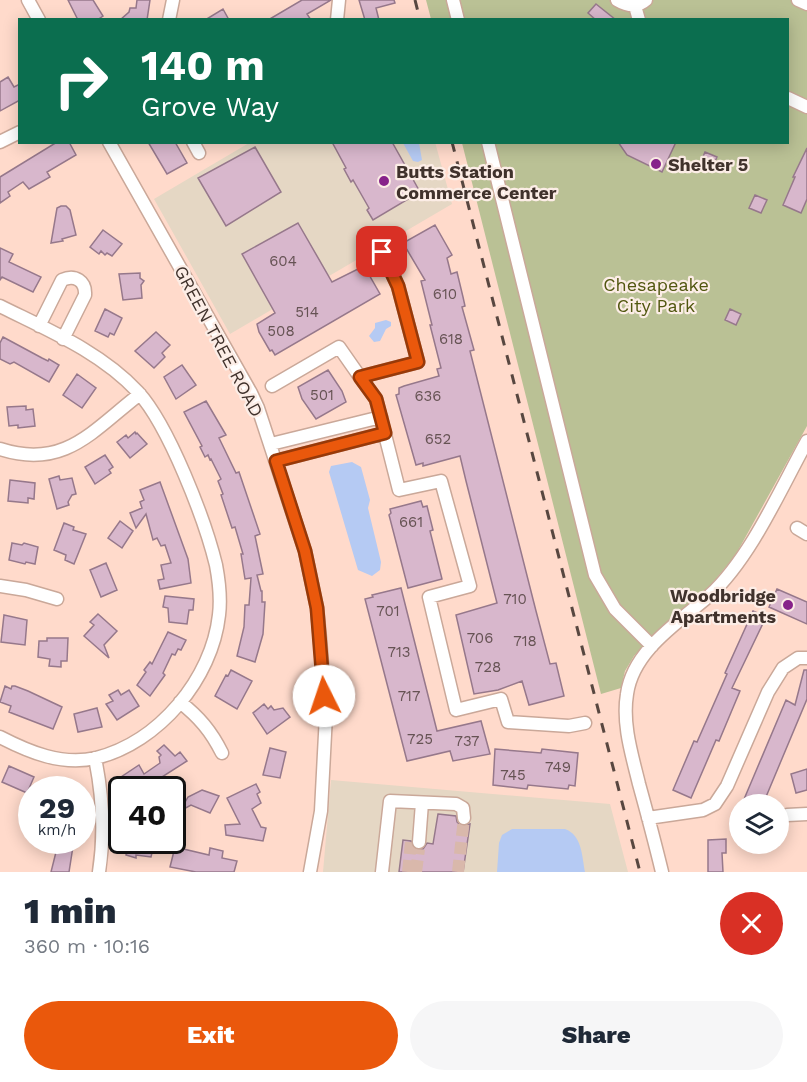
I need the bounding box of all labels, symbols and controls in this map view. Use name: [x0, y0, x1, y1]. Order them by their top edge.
text: 140 m: [141, 41, 265, 90]
icon: right: [42, 42, 120, 120]
text: Grove Way: [141, 91, 279, 123]
place label: Shelter 5: [668, 154, 748, 175]
marker: Shelter 5: [649, 157, 663, 171]
place label: Butts Station Commerce Center: [396, 161, 557, 203]
marker: Butts Station Commerce Center: [377, 174, 391, 188]
pin: [356, 226, 407, 277]
icon: arrive: [365, 235, 398, 268]
house number: 604: [269, 252, 297, 270]
street label: GREEN TREE ROAD: [170, 262, 268, 420]
park label: Chesapeake City Park: [603, 274, 709, 316]
house number: 610: [433, 285, 457, 303]
house number: 514: [295, 303, 319, 321]
house number: 508: [267, 322, 295, 340]
house number: 618: [439, 330, 463, 348]
house number: 501: [310, 386, 334, 404]
house number: 636: [415, 387, 442, 405]
house number: 652: [425, 430, 451, 448]
house number: 661: [399, 513, 423, 531]
place label: Woodbridge Apartments: [670, 585, 776, 627]
house number: 710: [503, 590, 527, 608]
marker: Woodbridge Apartments: [781, 598, 795, 612]
house number: 701: [376, 602, 400, 620]
house number: 706: [467, 629, 493, 647]
house number: 718: [513, 632, 537, 650]
house number: 713: [387, 643, 411, 661]
house number: 728: [475, 658, 501, 676]
position arrow: [292, 664, 356, 728]
house number: 717: [398, 687, 420, 705]
house number: 725: [407, 730, 433, 748]
house number: 737: [455, 732, 479, 750]
house number: 749: [545, 758, 571, 776]
house number: 745: [500, 766, 526, 784]
speed limit sign: 40: [108, 776, 186, 854]
text: 29: [39, 790, 75, 825]
map controls: [729, 794, 789, 854]
button: layers: [729, 794, 789, 854]
text: km/h: [38, 821, 76, 839]
text: 1 min: [24, 890, 117, 932]
button: close: [720, 892, 783, 955]
text: 360 m · 10:16: [24, 934, 150, 958]
button: Exit: [24, 1001, 398, 1070]
button: Share: [410, 1001, 783, 1070]

